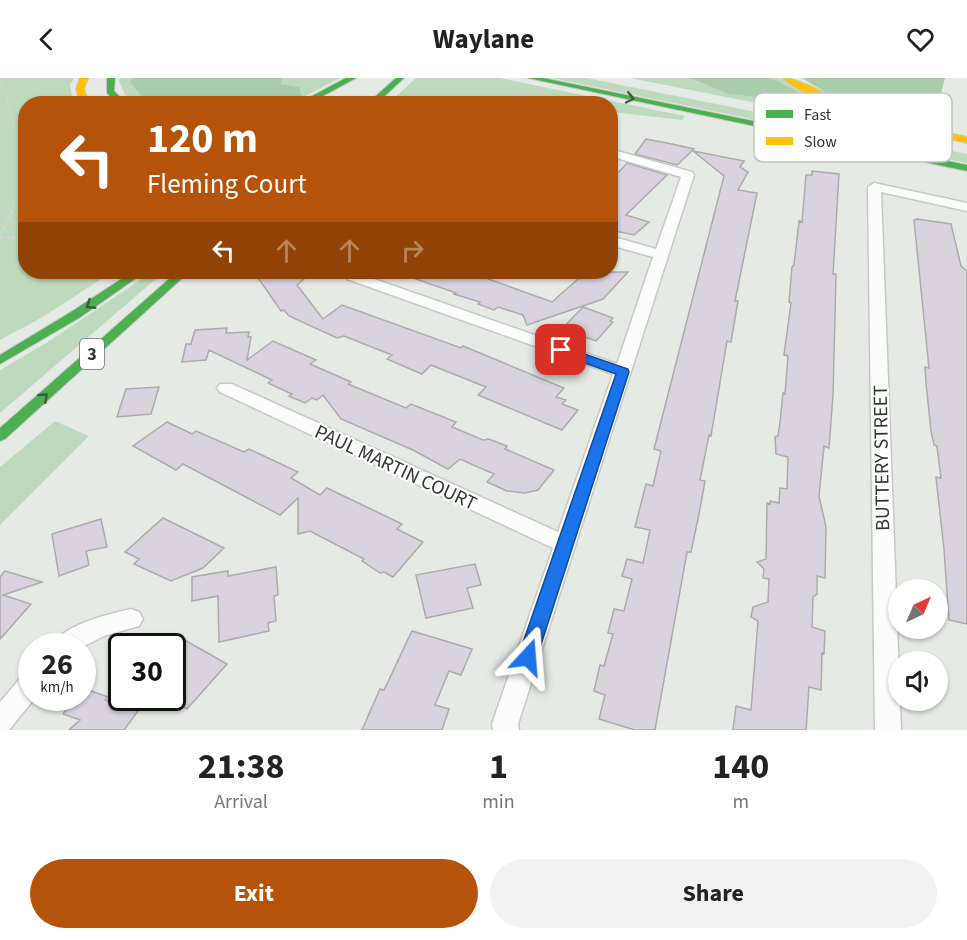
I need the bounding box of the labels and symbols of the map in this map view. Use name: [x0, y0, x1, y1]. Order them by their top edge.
one-way arrow: [625, 91, 635, 104]
legend: [754, 93, 952, 162]
text: Fast: [804, 104, 832, 126]
text: Slow: [804, 131, 837, 153]
one-way arrow: [86, 297, 97, 308]
pin: [535, 324, 586, 375]
road number: 3: [80, 339, 104, 369]
street label: BUTTERY STREET: [867, 385, 897, 531]
one-way arrow: [37, 393, 47, 404]
street label: PAUL MARTIN COURT: [310, 418, 481, 518]
north arrow: [888, 579, 948, 639]
position arrow: [496, 625, 560, 689]
speed limit sign: 30: [108, 633, 186, 711]

